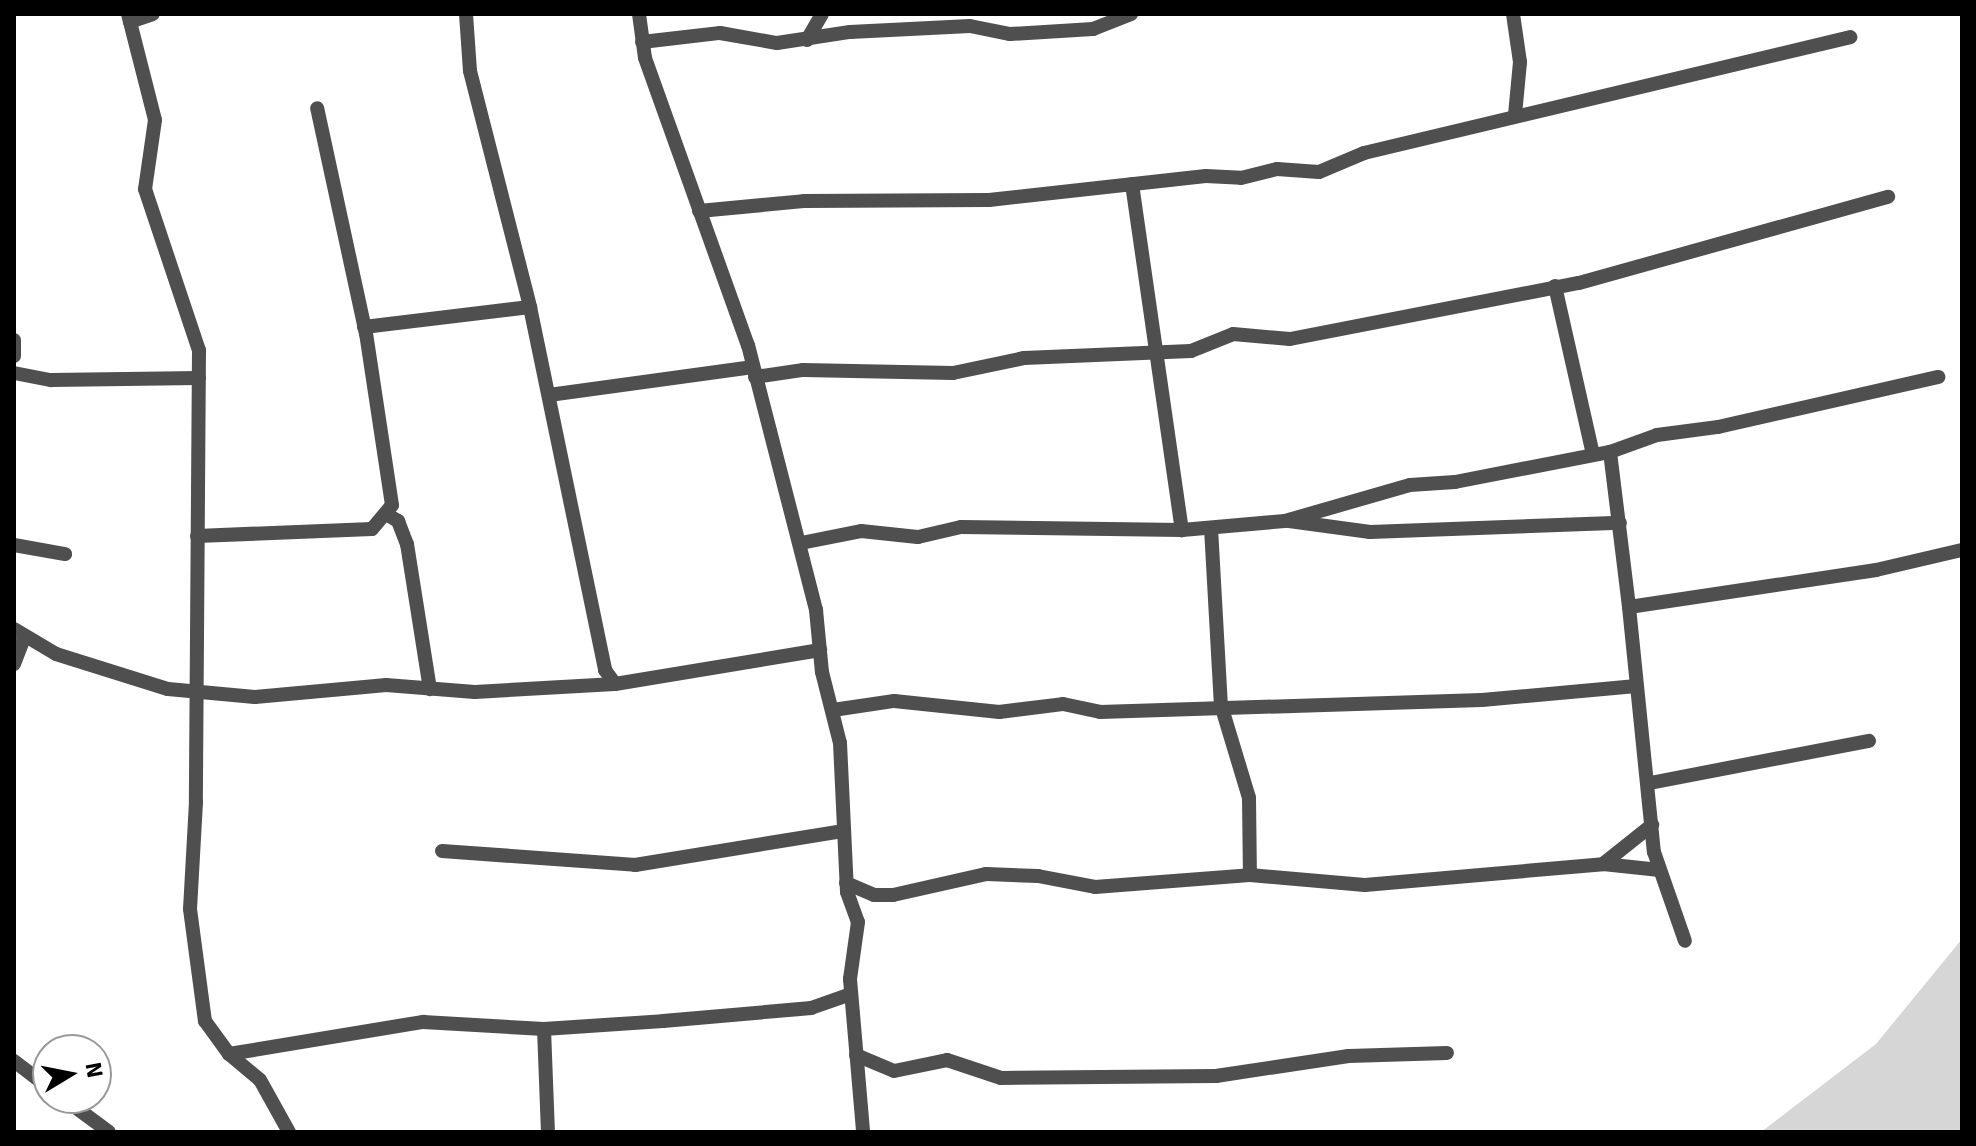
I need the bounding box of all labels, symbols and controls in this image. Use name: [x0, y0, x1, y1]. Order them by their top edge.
north arrow: [32, 1034, 112, 1114]
text: N: [80, 1060, 109, 1080]

